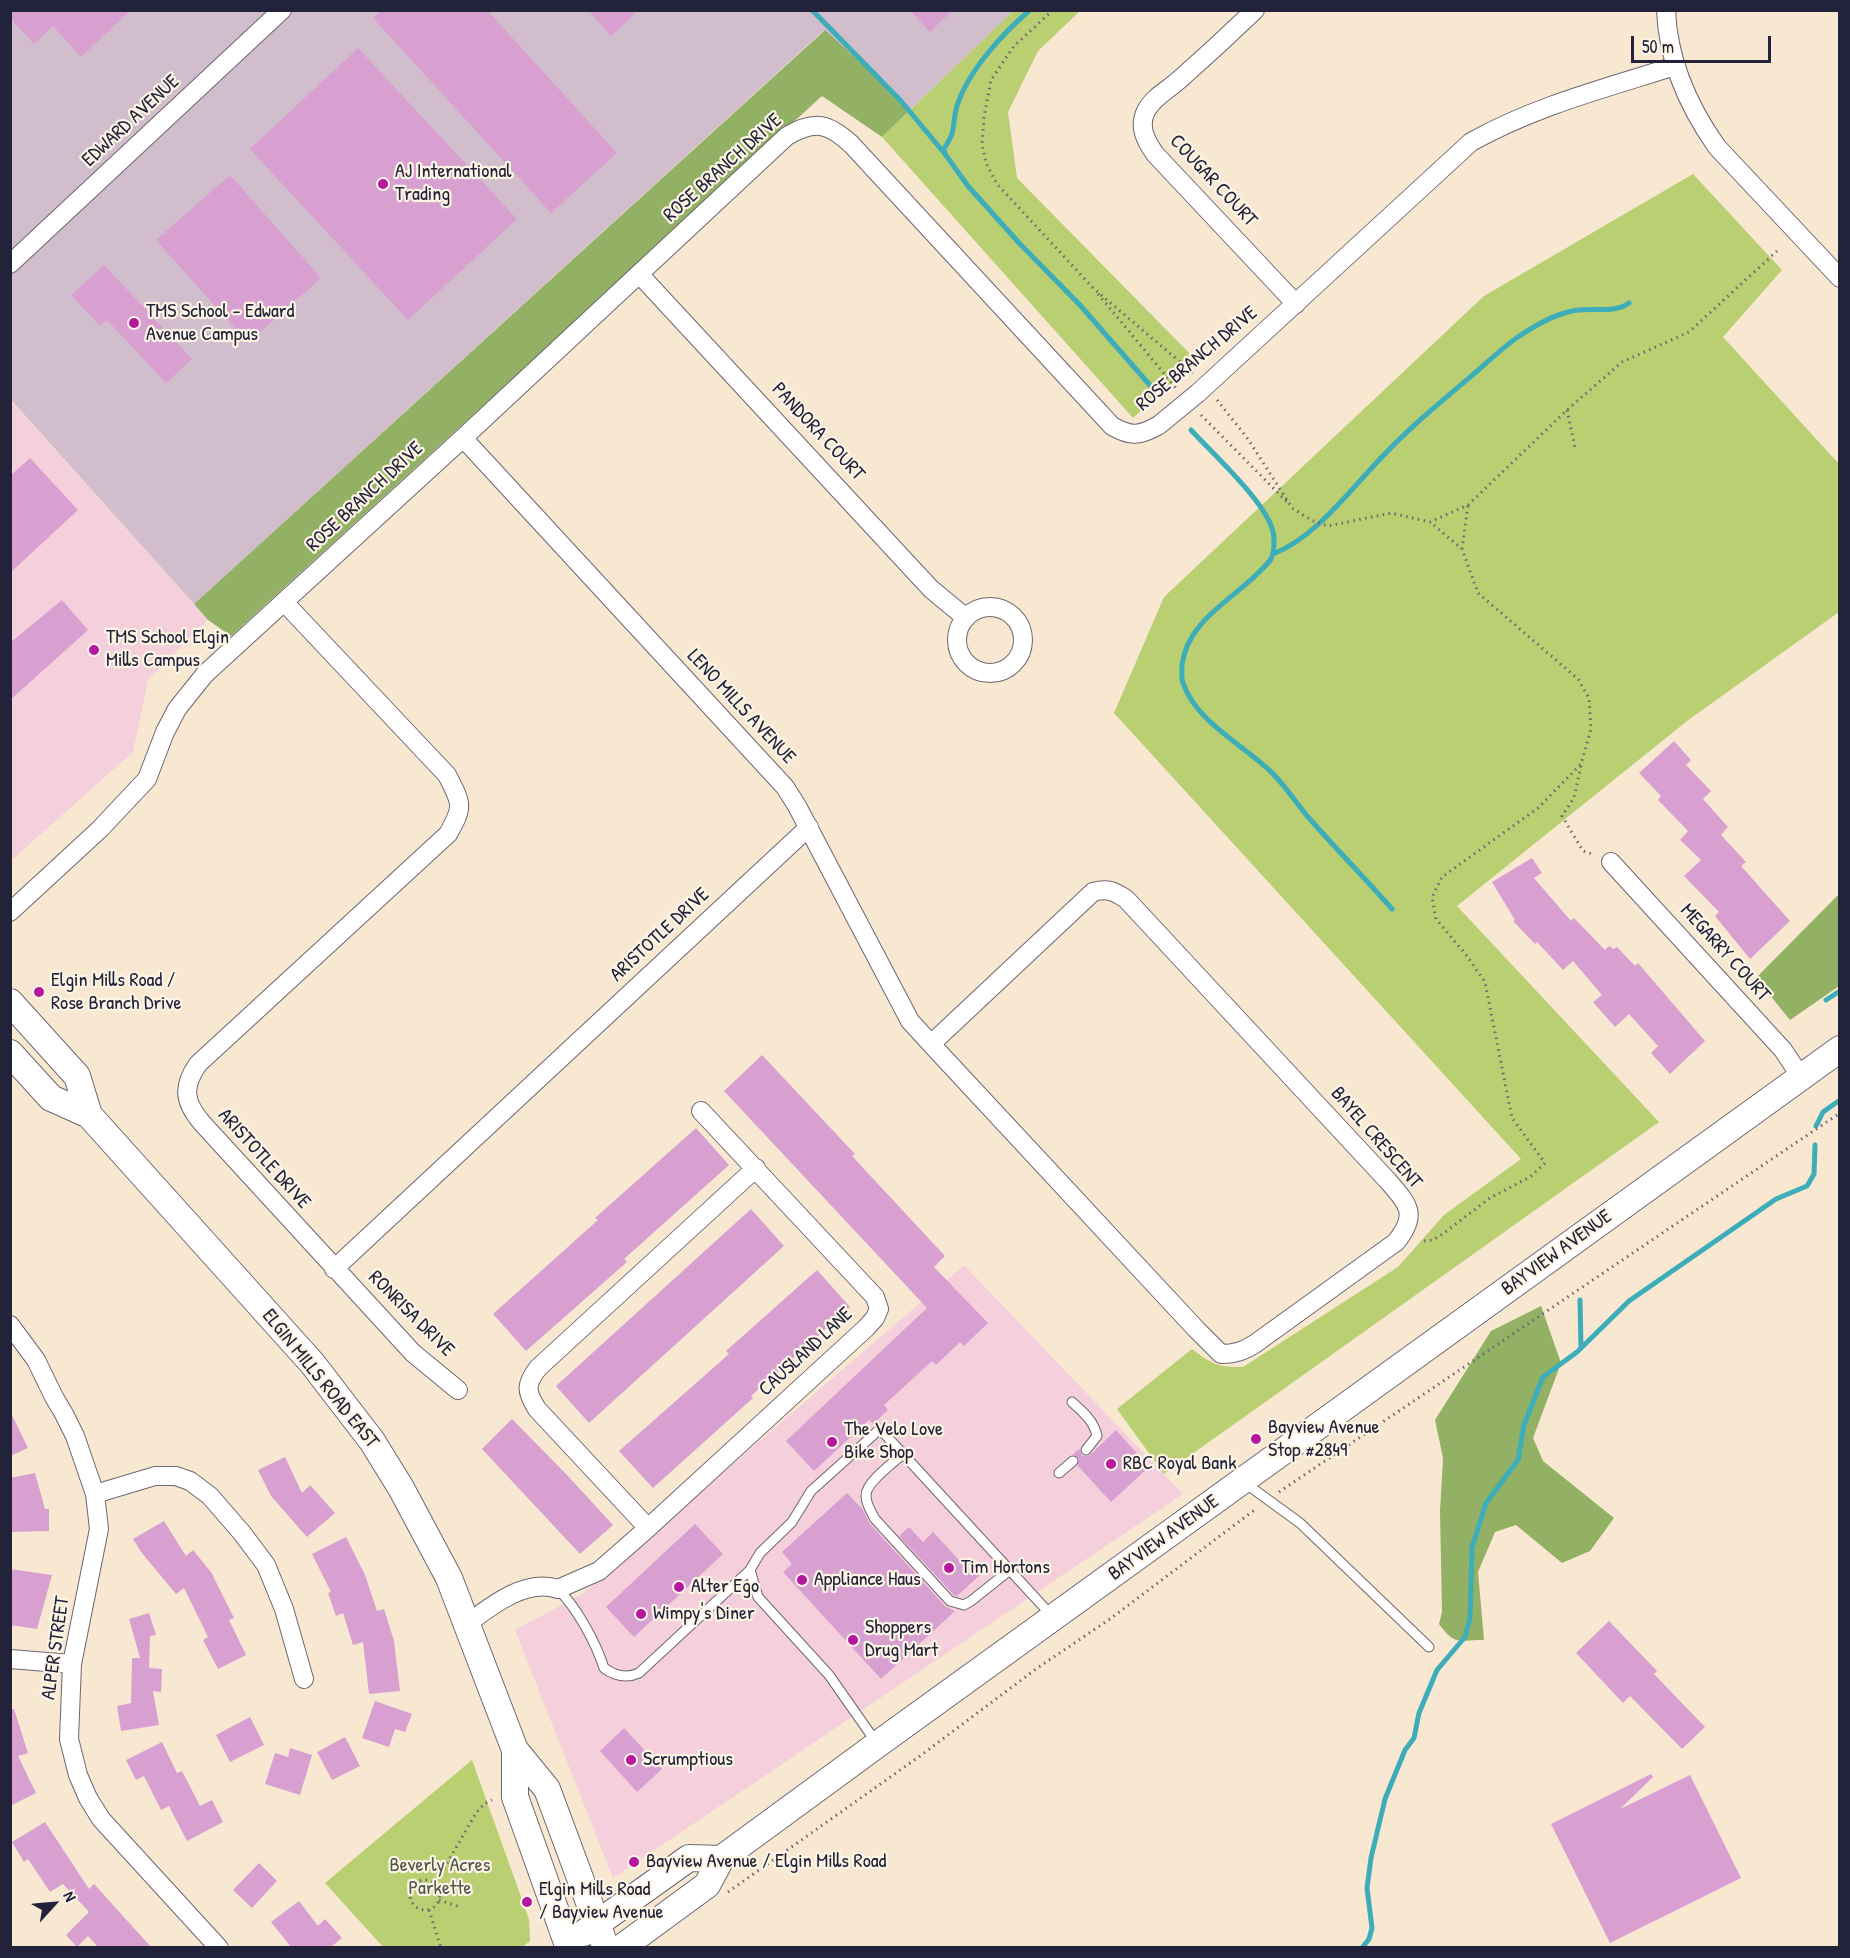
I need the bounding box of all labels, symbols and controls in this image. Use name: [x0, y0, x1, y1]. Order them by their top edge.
scale bar: [1634, 24, 1774, 62]
text: 50 m: [1642, 34, 1674, 59]
street label: EDWARD AVENUE: [78, 70, 184, 172]
street label: ROSE BRANCH DRIVE: [659, 109, 787, 227]
street label: COUGAR COURT: [1164, 130, 1262, 232]
place label: AJ International Trading: [395, 160, 512, 207]
marker: AJ International Trading: [376, 177, 390, 191]
place label: TMS School - Edward Avenue Campus: [146, 300, 294, 347]
street label: ROSE BRANCH DRIVE: [1132, 301, 1262, 417]
marker: TMS School - Edward Avenue Campus: [127, 316, 141, 330]
street label: PANDORA COURT: [766, 378, 870, 486]
street label: ROSE BRANCH DRIVE: [302, 437, 428, 557]
place label: TMS School Elgin Mills Campus: [106, 626, 229, 673]
marker: TMS School Elgin Mills Campus: [87, 643, 101, 657]
street label: LENO MILLS AVENUE: [682, 645, 800, 769]
street label: ARISTOTLE DRIVE: [605, 883, 715, 987]
street label: MEGARRY COURT: [1675, 899, 1775, 1007]
place label: Elgin Mills Road / Rose Branch Drive: [51, 969, 182, 1016]
marker: Elgin Mills Road / Rose Branch Drive: [32, 985, 46, 999]
street label: BAYEL CRESCENT: [1325, 1082, 1427, 1194]
street label: ARISTOTLE DRIVE: [213, 1104, 315, 1214]
street label: BAYVIEW AVENUE: [1497, 1205, 1617, 1301]
street label: RONRISA DRIVE: [363, 1266, 459, 1362]
street label: CAUSLAND LANE: [754, 1302, 858, 1402]
street label: ELGIN MILLS ROAD EAST: [256, 1305, 384, 1453]
place label: Bayview Avenue Stop #2849: [1268, 1416, 1379, 1463]
place label: The Velo Love Bike Shop: [844, 1418, 943, 1465]
marker: Bayview Avenue Stop #2849: [1249, 1432, 1263, 1446]
marker: The Velo Love Bike Shop: [825, 1435, 839, 1449]
place label: RBC Royal Bank: [1123, 1452, 1236, 1476]
marker: RBC Royal Bank: [1104, 1457, 1118, 1471]
street label: BAYVIEW AVENUE: [1104, 1490, 1224, 1586]
place label: Tim Hortons: [961, 1556, 1050, 1580]
marker: Tim Hortons: [942, 1561, 956, 1575]
place label: Appliance Haus: [814, 1568, 921, 1592]
marker: Appliance Haus: [795, 1573, 809, 1587]
place label: Alter Ego: [691, 1575, 759, 1599]
marker: Alter Ego: [672, 1580, 686, 1594]
street label: ALPER STREET: [37, 1595, 75, 1701]
place label: Wimpy's Diner: [653, 1602, 755, 1626]
marker: Wimpy's Diner: [634, 1607, 648, 1621]
place label: Shoppers Drug Mart: [865, 1616, 938, 1663]
marker: Shoppers Drug Mart: [846, 1633, 860, 1647]
place label: Scrumptious: [643, 1748, 733, 1772]
marker: Scrumptious: [624, 1753, 638, 1767]
place label: Bayview Avenue / Elgin Mills Road: [646, 1850, 886, 1874]
park label: Beverly Acres Parkette: [389, 1854, 491, 1901]
marker: Bayview Avenue / Elgin Mills Road: [627, 1855, 641, 1869]
north arrow: [24, 1874, 84, 1934]
place label: Elgin Mills Road / Bayview Avenue: [539, 1878, 664, 1925]
text: N: [58, 1887, 82, 1905]
marker: Elgin Mills Road / Bayview Avenue: [520, 1895, 534, 1909]

